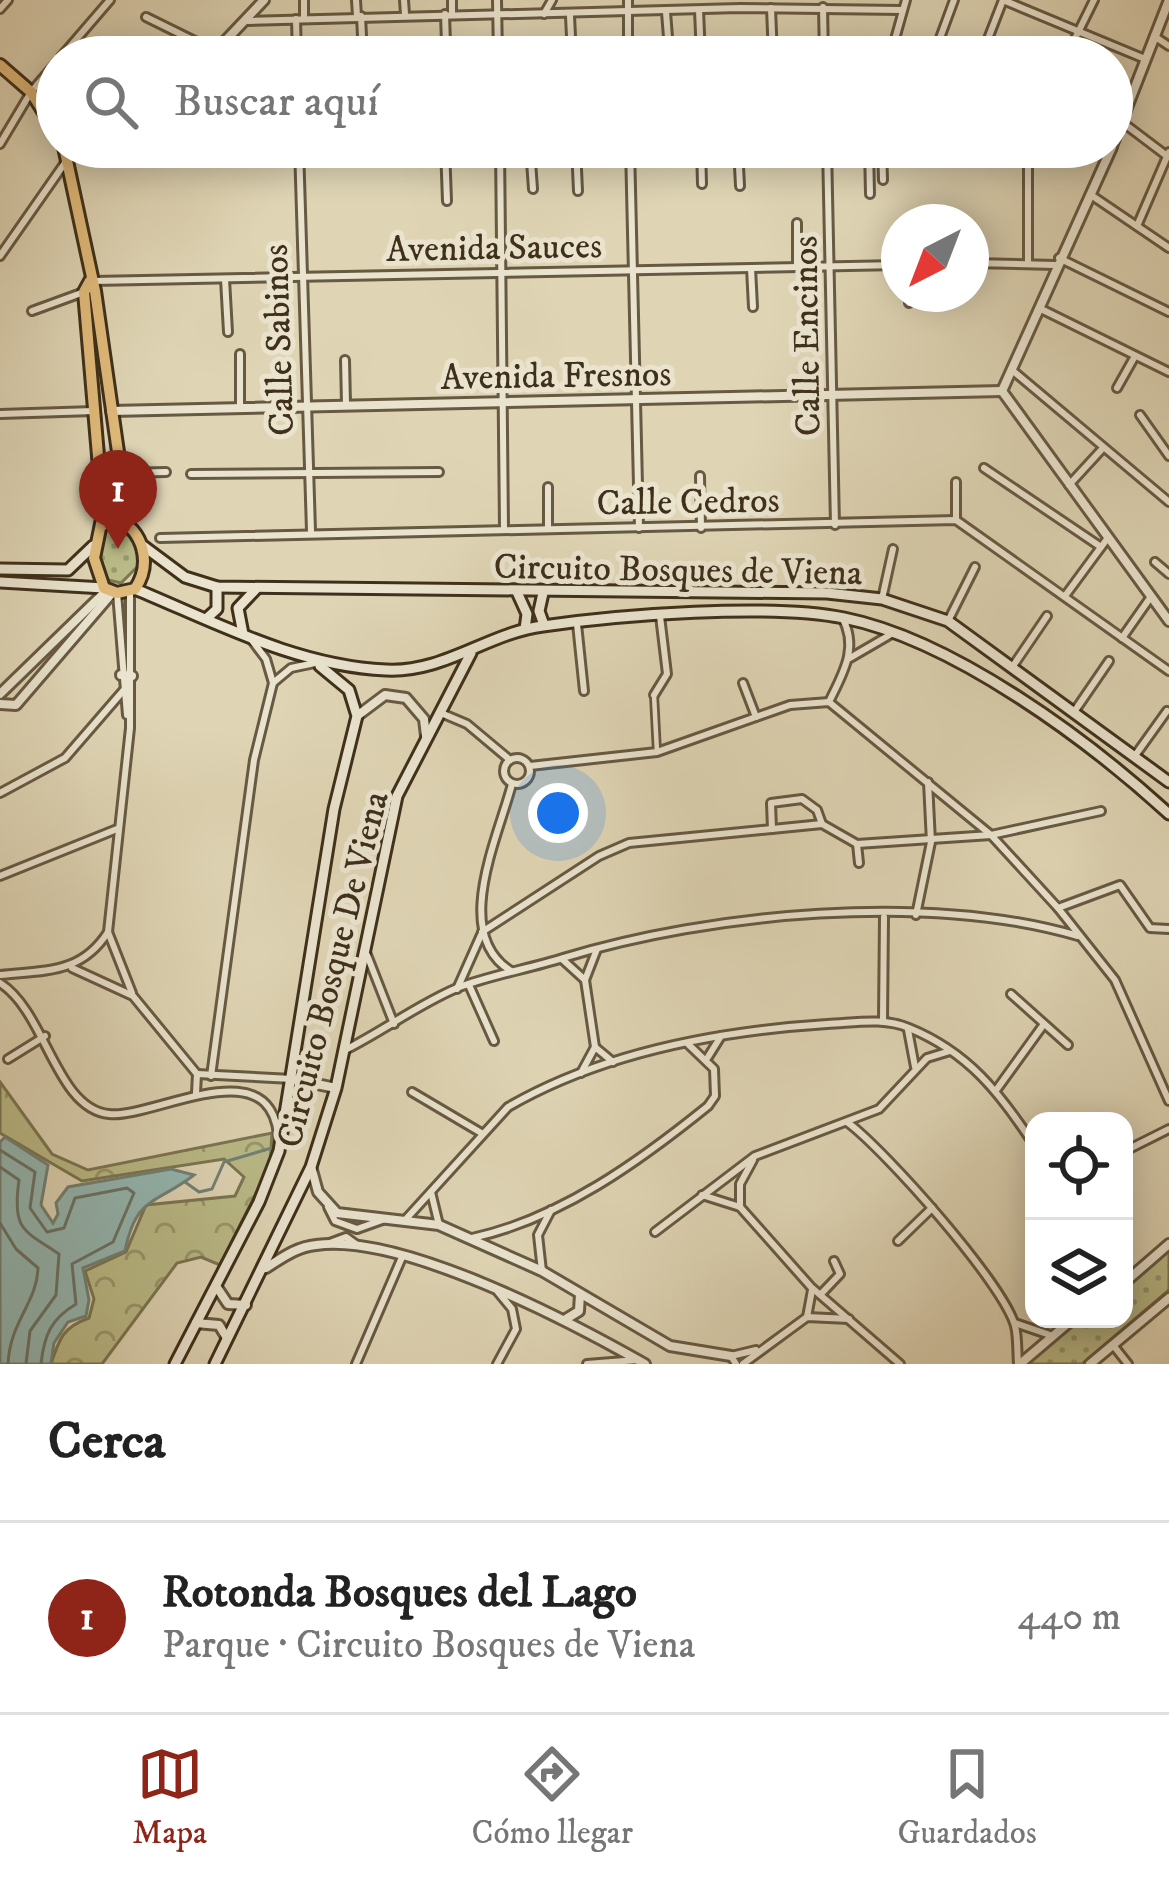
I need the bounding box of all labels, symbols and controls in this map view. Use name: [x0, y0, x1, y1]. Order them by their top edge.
search box: [36, 36, 1133, 168]
icon: search: [78, 69, 144, 135]
text: Buscar aquí: [174, 74, 379, 130]
north arrow: [881, 204, 989, 312]
street label: Avenida Sauces: [386, 224, 602, 273]
street label: Calle Encinos: [783, 235, 832, 437]
street label: Calle Sabinos: [254, 243, 305, 437]
street label: Avenida Fresnos: [440, 352, 672, 401]
pin: 1: [79, 450, 157, 549]
street label: Calle Cedros: [596, 478, 780, 527]
street label: Circuito Bosques de Viena: [493, 545, 863, 596]
your location: [528, 783, 588, 843]
street label: Circuito Bosque De Viena: [267, 786, 400, 1152]
map controls: [1025, 1112, 1133, 1328]
button: locate: [1025, 1112, 1133, 1220]
button: layers: [1025, 1220, 1133, 1328]
text: Cerca: [48, 1410, 165, 1474]
text: Rotonda Bosques del Lago: [162, 1565, 637, 1621]
text: 1: [80, 1593, 94, 1642]
text: 440 m: [1017, 1593, 1121, 1642]
text: Parque · Circuito Bosques de Viena: [162, 1621, 695, 1670]
tab: Mapa: [132, 1741, 207, 1854]
tab: Cómo llegar: [471, 1741, 633, 1854]
tab: Guardados: [898, 1741, 1037, 1854]

